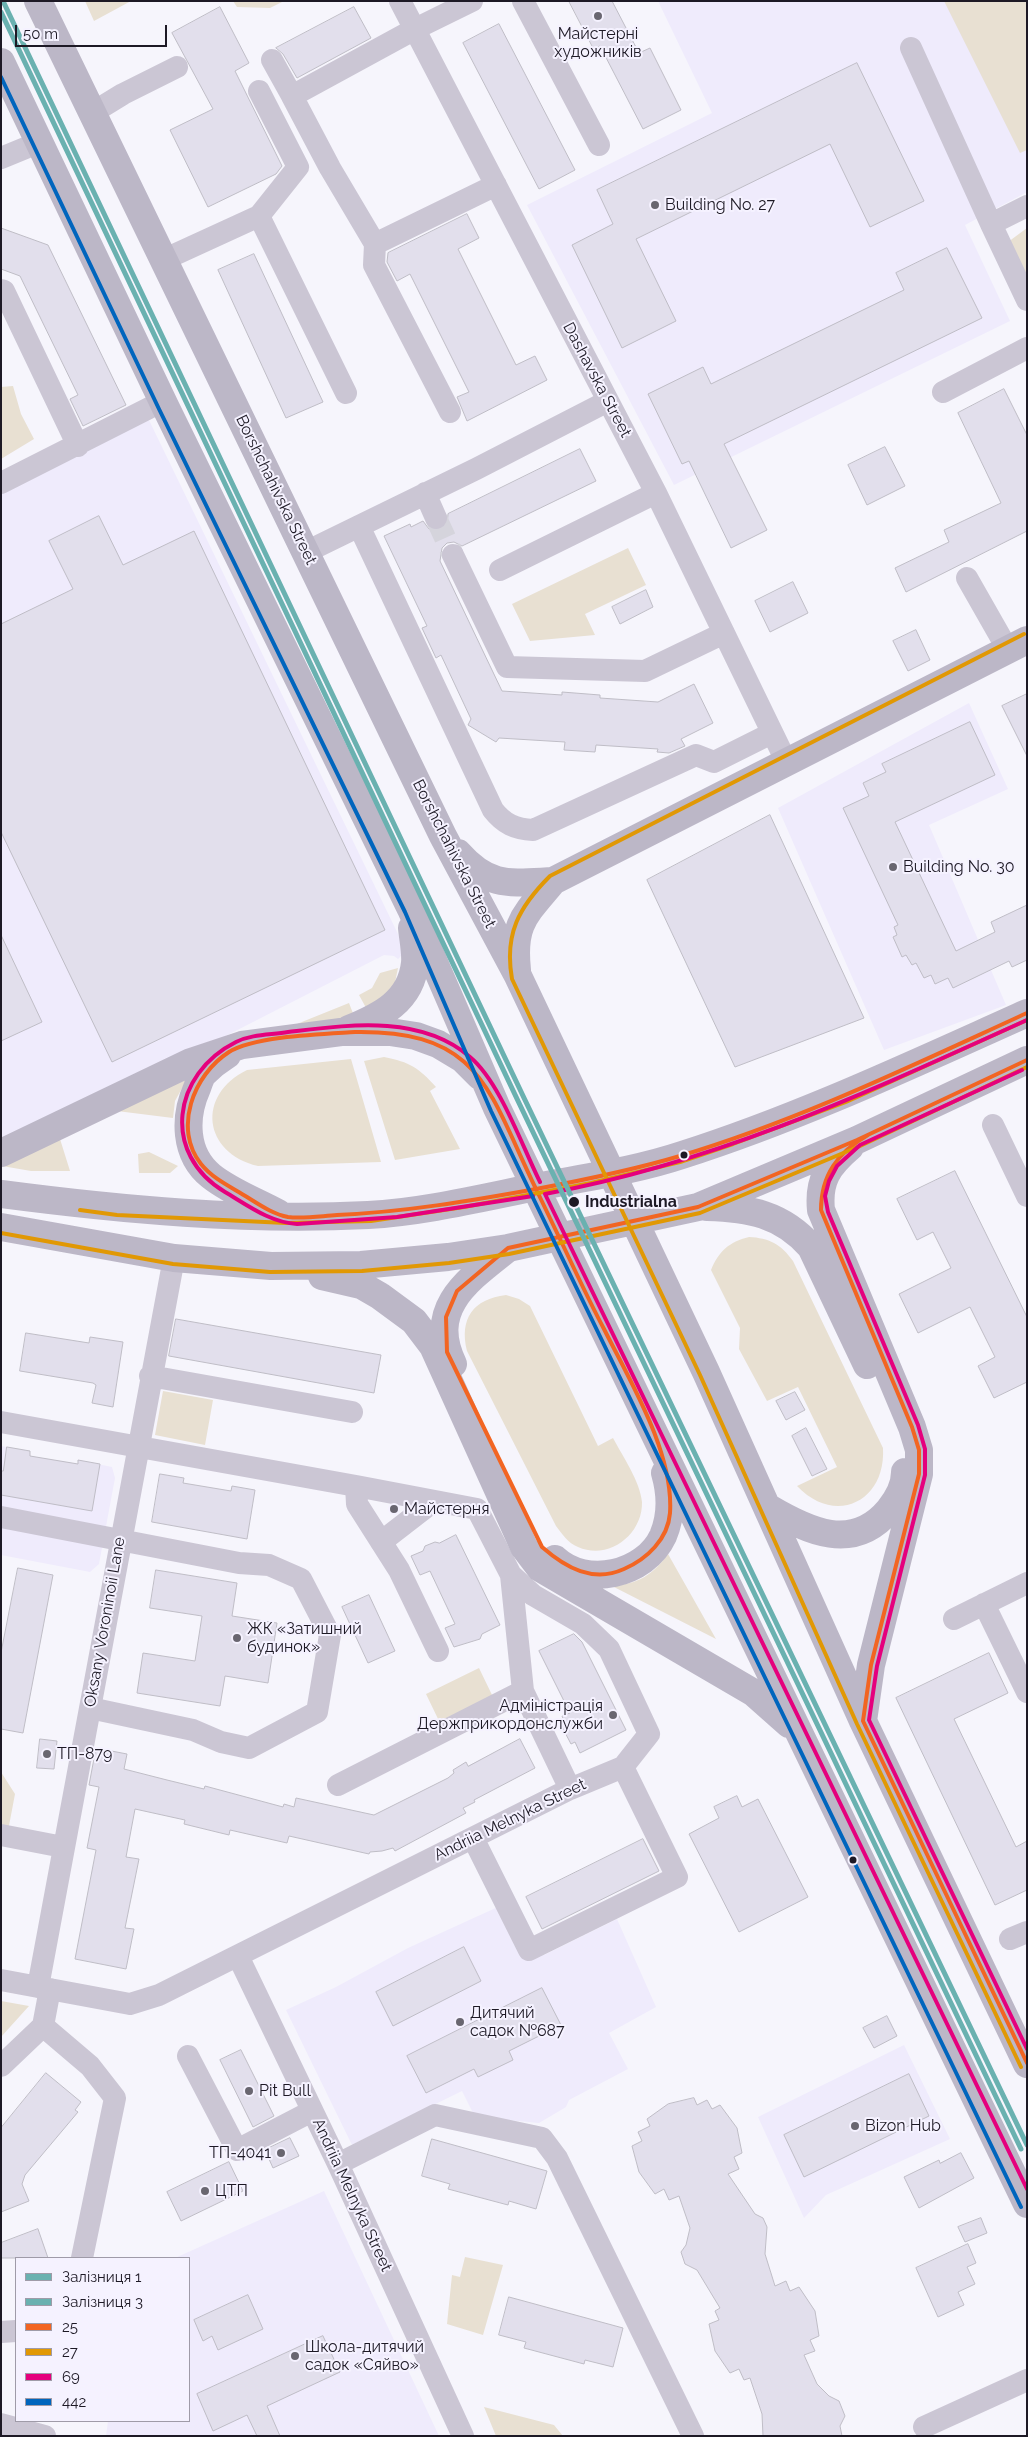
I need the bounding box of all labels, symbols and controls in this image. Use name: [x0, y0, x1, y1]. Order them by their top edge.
marker: Майстерні художників: [592, 10, 604, 22]
scale bar: [18, 15, 170, 47]
place label: Майстерні художників: [554, 24, 642, 62]
text: 50 m: [23, 25, 58, 43]
place label: Building No. 27: [665, 195, 775, 215]
marker: Building No. 27: [649, 199, 661, 211]
street label: Dashavska Street: [559, 319, 635, 441]
street label: Borshchahivska Street: [231, 412, 321, 568]
street label: Borshchahivska Street: [408, 777, 500, 931]
place label: Building No. 30: [903, 857, 1015, 877]
marker: Building No. 30: [887, 861, 899, 873]
unlabelled marker: [679, 1150, 689, 1160]
place label: Industrialna: [585, 1192, 677, 1212]
marker: Industrialna: [567, 1195, 581, 1209]
place label: Майстерня: [404, 1499, 489, 1519]
marker: Майстерня: [388, 1503, 400, 1515]
street label: Oksany Voroninoii Lane: [81, 1535, 129, 1709]
place label: ЖК «Затишний будинок»: [247, 1619, 362, 1657]
marker: ЖК «Затишний будинок»: [231, 1632, 243, 1644]
place label: Адміністрація Держприкордонслужби: [417, 1696, 603, 1734]
marker: Адміністрація Держприкордонслужби: [607, 1709, 619, 1721]
place label: ТП-879: [57, 1744, 112, 1764]
marker: ТП-879: [41, 1748, 53, 1760]
street label: Andriia Melnyka Street: [431, 1775, 589, 1865]
unlabelled marker: [848, 1855, 858, 1865]
place label: Дитячий садок №687: [470, 2003, 565, 2041]
marker: Дитячий садок №687: [454, 2016, 466, 2028]
place label: Pit Bull: [259, 2081, 311, 2101]
marker: Pit Bull: [243, 2085, 255, 2097]
street label: Andriia Melnyka Street: [308, 2115, 396, 2275]
place label: Bizon Hub: [865, 2116, 941, 2136]
marker: Bizon Hub: [849, 2120, 861, 2132]
place label: ТП-4041: [209, 2143, 271, 2163]
marker: ТП-4041: [275, 2147, 287, 2159]
place label: ЦТП: [215, 2181, 248, 2201]
marker: ЦТП: [199, 2185, 211, 2197]
legend: [15, 2257, 190, 2422]
text: Залізниця 1: [62, 2268, 141, 2286]
text: Залізниця 3: [62, 2293, 143, 2311]
text: 25: [62, 2318, 78, 2336]
place label: Школа-дитячий садок «Сяйво»: [305, 2337, 424, 2375]
text: 27: [62, 2343, 78, 2361]
marker: Школа-дитячий садок «Сяйво»: [289, 2350, 301, 2362]
text: 69: [62, 2368, 80, 2386]
text: 442: [62, 2393, 86, 2411]

